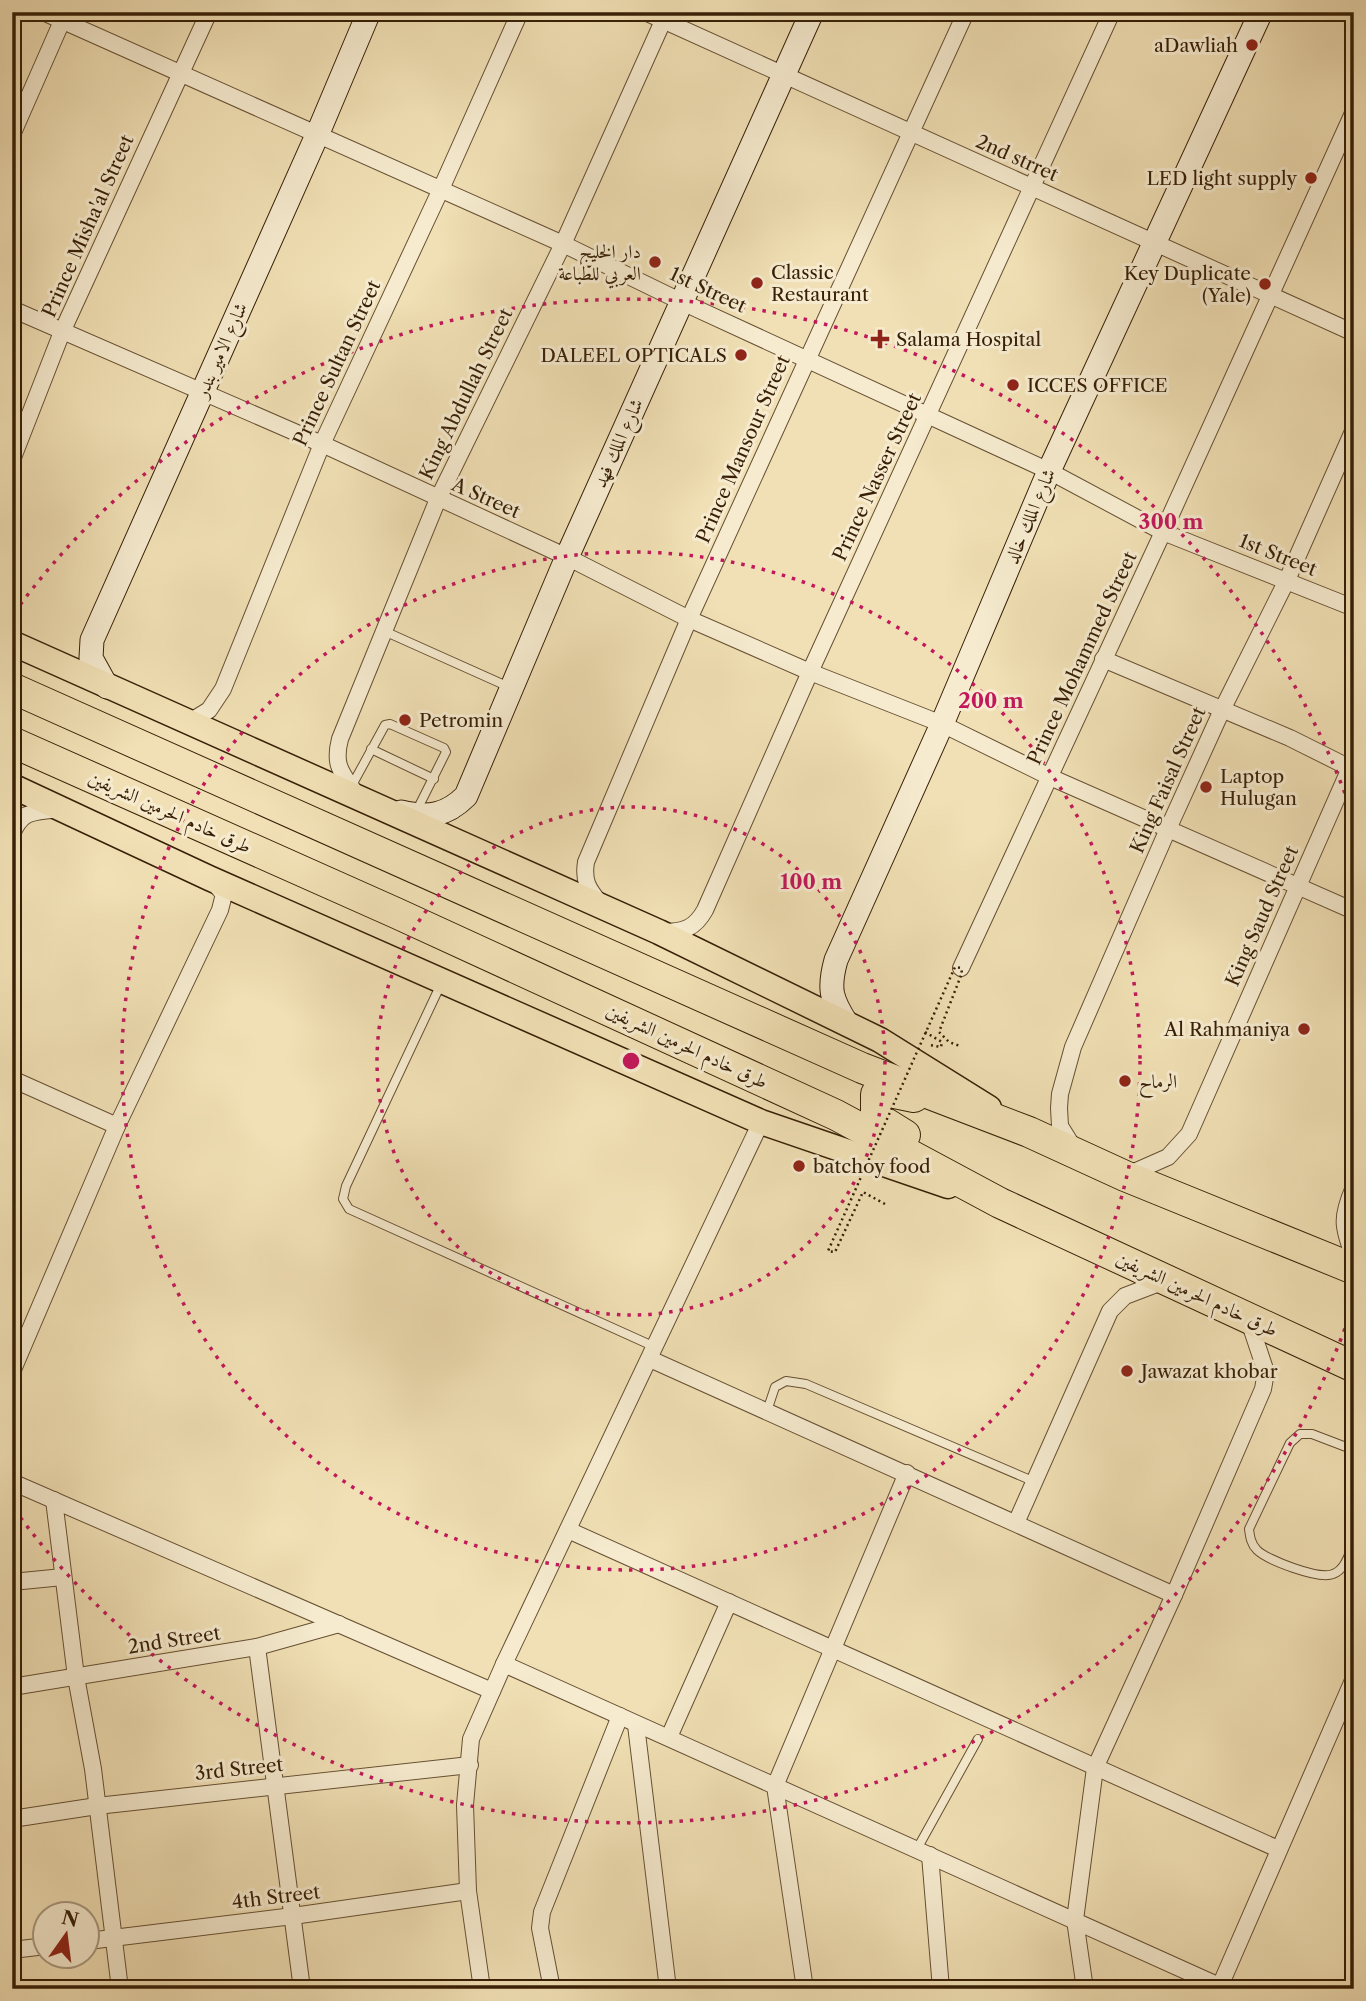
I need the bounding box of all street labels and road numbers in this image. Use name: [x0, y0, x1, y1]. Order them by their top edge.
street label: 2nd strret: [972, 130, 1062, 186]
street label: Prince Misha'al Street: [37, 131, 139, 321]
street label: 1st Street: [666, 262, 750, 318]
street label: Prince Sultan Street: [289, 276, 386, 450]
street label: شارع الامير بندر: [189, 299, 256, 405]
street label: King Abdullah Street: [415, 304, 518, 483]
street label: Prince Mansour Street: [691, 351, 795, 546]
street label: Prince Nasser Street: [828, 389, 926, 565]
street label: شارع الملك فهد: [588, 395, 652, 493]
street label: شارع الملك خالد: [1000, 465, 1064, 569]
street label: A Street: [447, 472, 524, 523]
street label: 1st Street: [1236, 529, 1320, 581]
street label: Prince Mohammed Street: [1022, 547, 1142, 768]
street label: King Faisal Street: [1125, 703, 1211, 857]
street label: طرق خادم الحرمين الشريفين: [83, 766, 255, 863]
street label: King Saud Street: [1221, 842, 1303, 990]
street label: طرق خادم الحرمين الشريفين: [600, 998, 771, 1098]
street label: طرق خادم الحرمين الشريفين: [1110, 1246, 1281, 1346]
street label: 2nd Street: [126, 1621, 222, 1659]
street label: 3rd Street: [194, 1753, 285, 1785]
street label: 4th Street: [231, 1880, 322, 1914]

